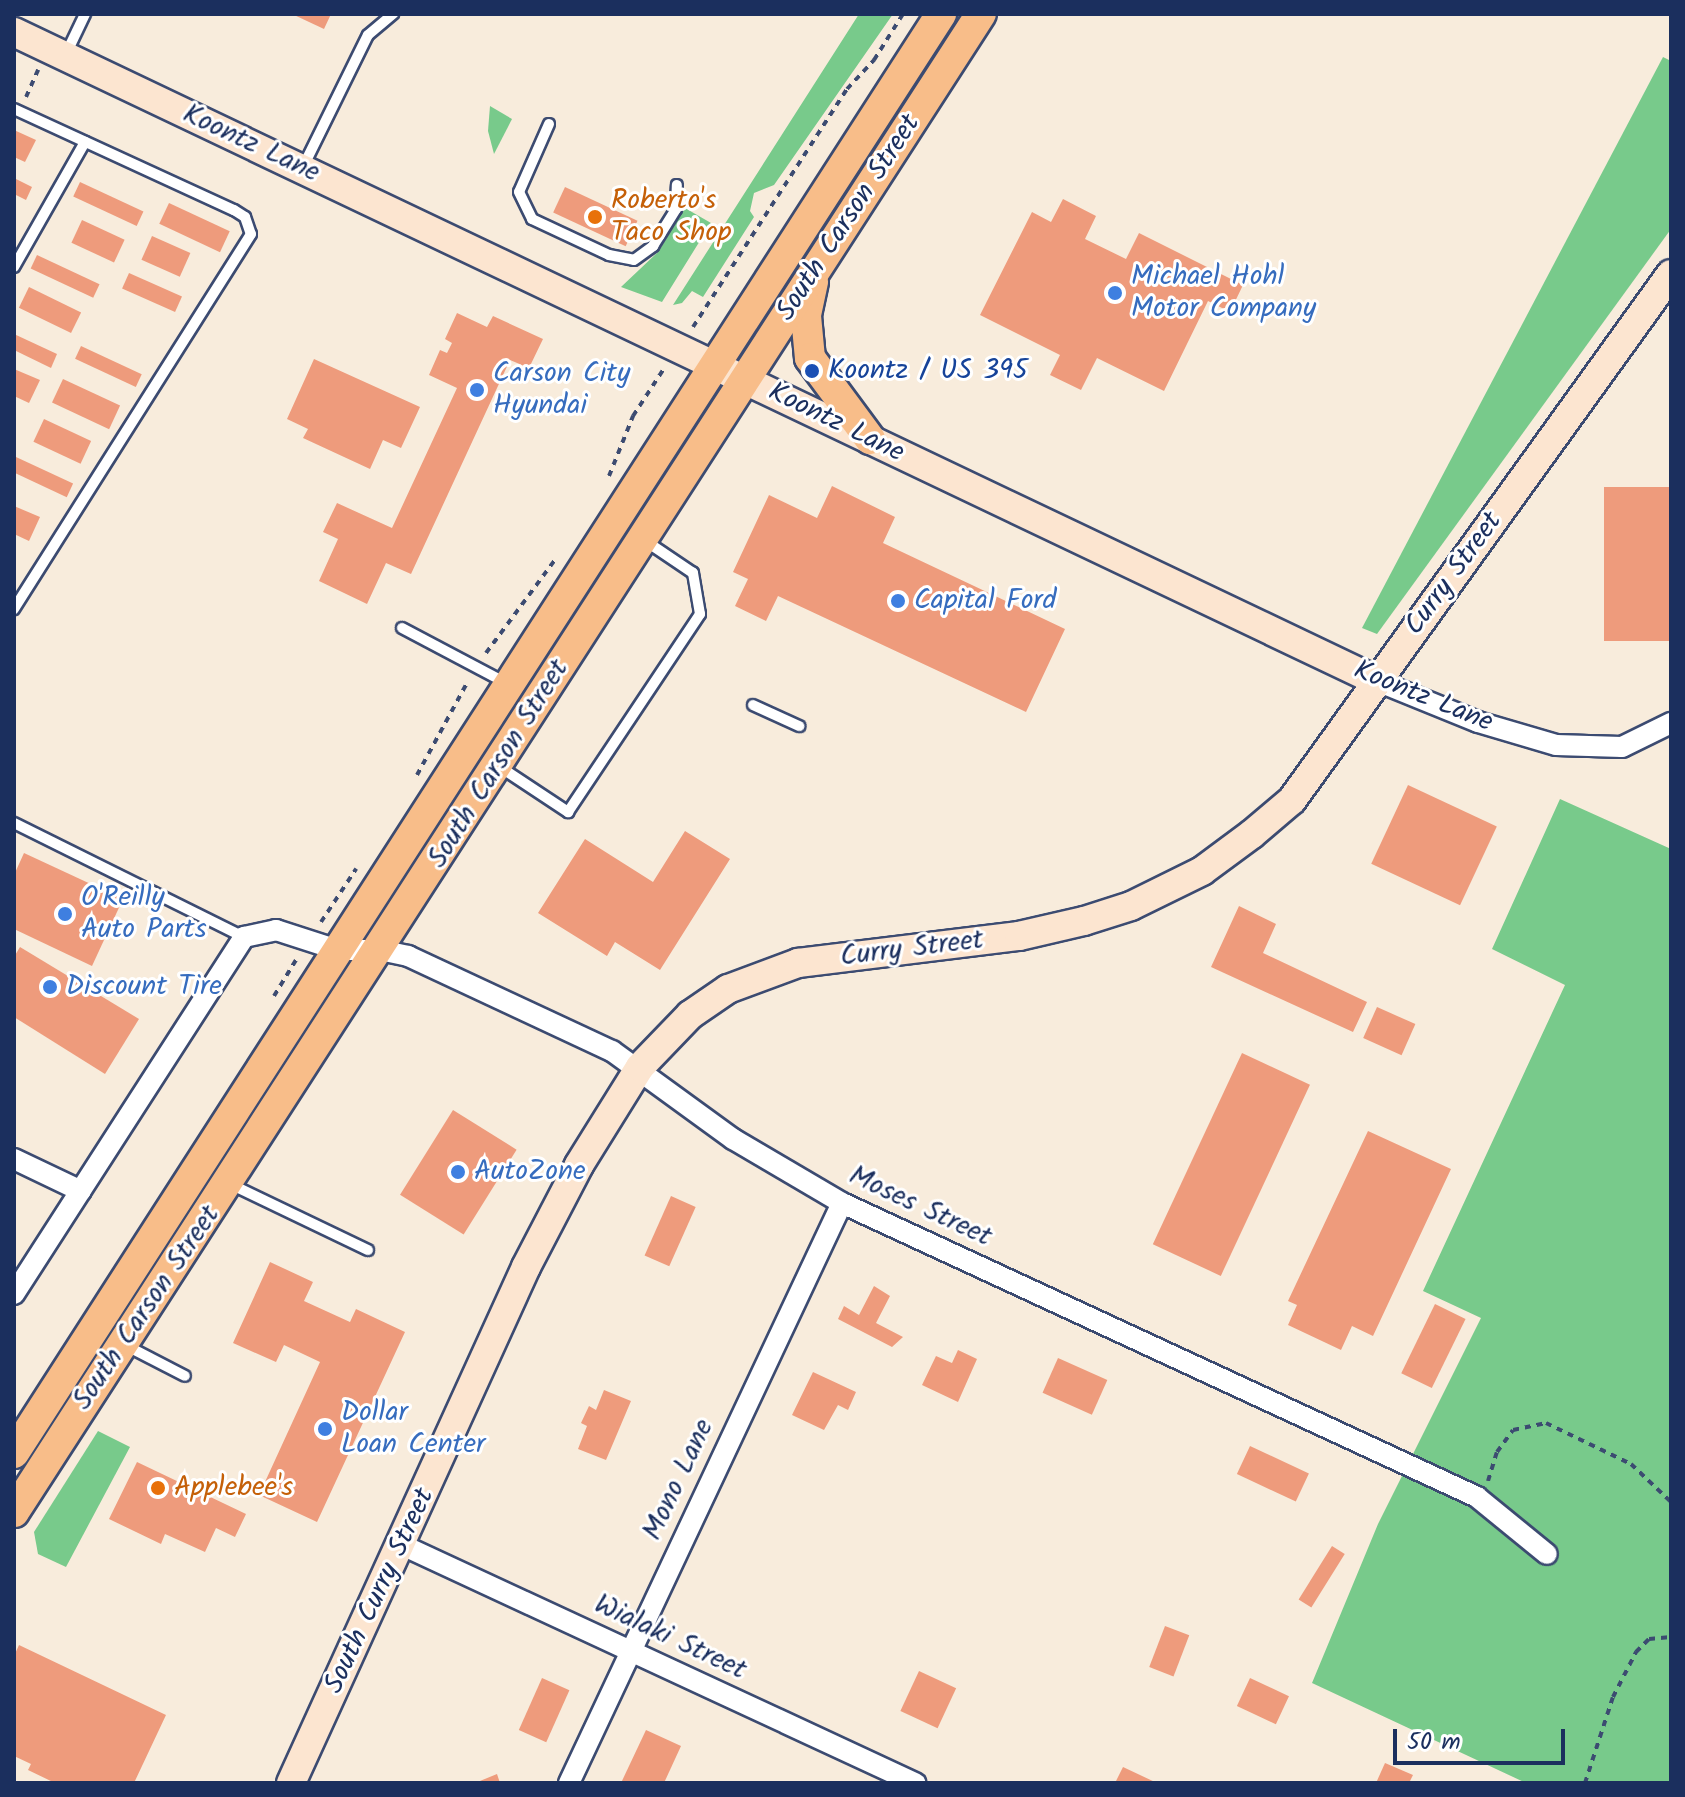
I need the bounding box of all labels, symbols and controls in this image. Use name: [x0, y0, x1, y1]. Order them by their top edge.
street label: Koontz Lane: [177, 98, 325, 190]
street label: South Carson Street: [770, 109, 928, 327]
place label: Roberto's Taco Shop: [611, 184, 731, 250]
marker: Roberto's Taco Shop: [586, 208, 604, 226]
place label: Michael Hohl Motor Company: [1131, 260, 1316, 326]
marker: Michael Hohl Motor Company: [1106, 284, 1124, 302]
place label: Koontz / US 395: [828, 354, 1028, 388]
place label: Carson City Hyundai: [493, 357, 630, 423]
marker: Koontz / US 395: [803, 362, 821, 380]
street label: Koontz Lane: [762, 376, 910, 470]
marker: Carson City Hyundai: [468, 381, 486, 399]
street label: Curry Street: [1398, 506, 1510, 642]
place label: Capital Ford: [914, 584, 1057, 618]
marker: Capital Ford: [889, 592, 907, 610]
street label: South Carson Street: [421, 654, 577, 874]
street label: Koontz Lane: [1348, 654, 1498, 740]
place label: O'Reilly Auto Parts: [81, 881, 207, 947]
marker: O'Reilly Auto Parts: [56, 905, 74, 923]
street label: Curry Street: [838, 924, 986, 974]
place label: Discount Tire: [66, 970, 222, 1004]
marker: Discount Tire: [41, 978, 59, 996]
place label: AutoZone: [474, 1155, 586, 1189]
street label: Moses Street: [843, 1159, 997, 1255]
marker: AutoZone: [449, 1163, 467, 1181]
street label: South Carson Street: [66, 1200, 228, 1416]
place label: Dollar Loan Center: [341, 1396, 485, 1462]
street label: Mono Lane: [636, 1414, 722, 1546]
marker: Dollar Loan Center: [316, 1420, 334, 1438]
place label: Applebee's: [174, 1471, 293, 1505]
marker: Applebee's: [149, 1479, 167, 1497]
street label: South Curry Street: [318, 1483, 442, 1699]
street label: Wialaki Street: [589, 1588, 751, 1688]
scale bar: [1397, 1713, 1569, 1763]
text: 50 m: [1407, 1723, 1461, 1762]

